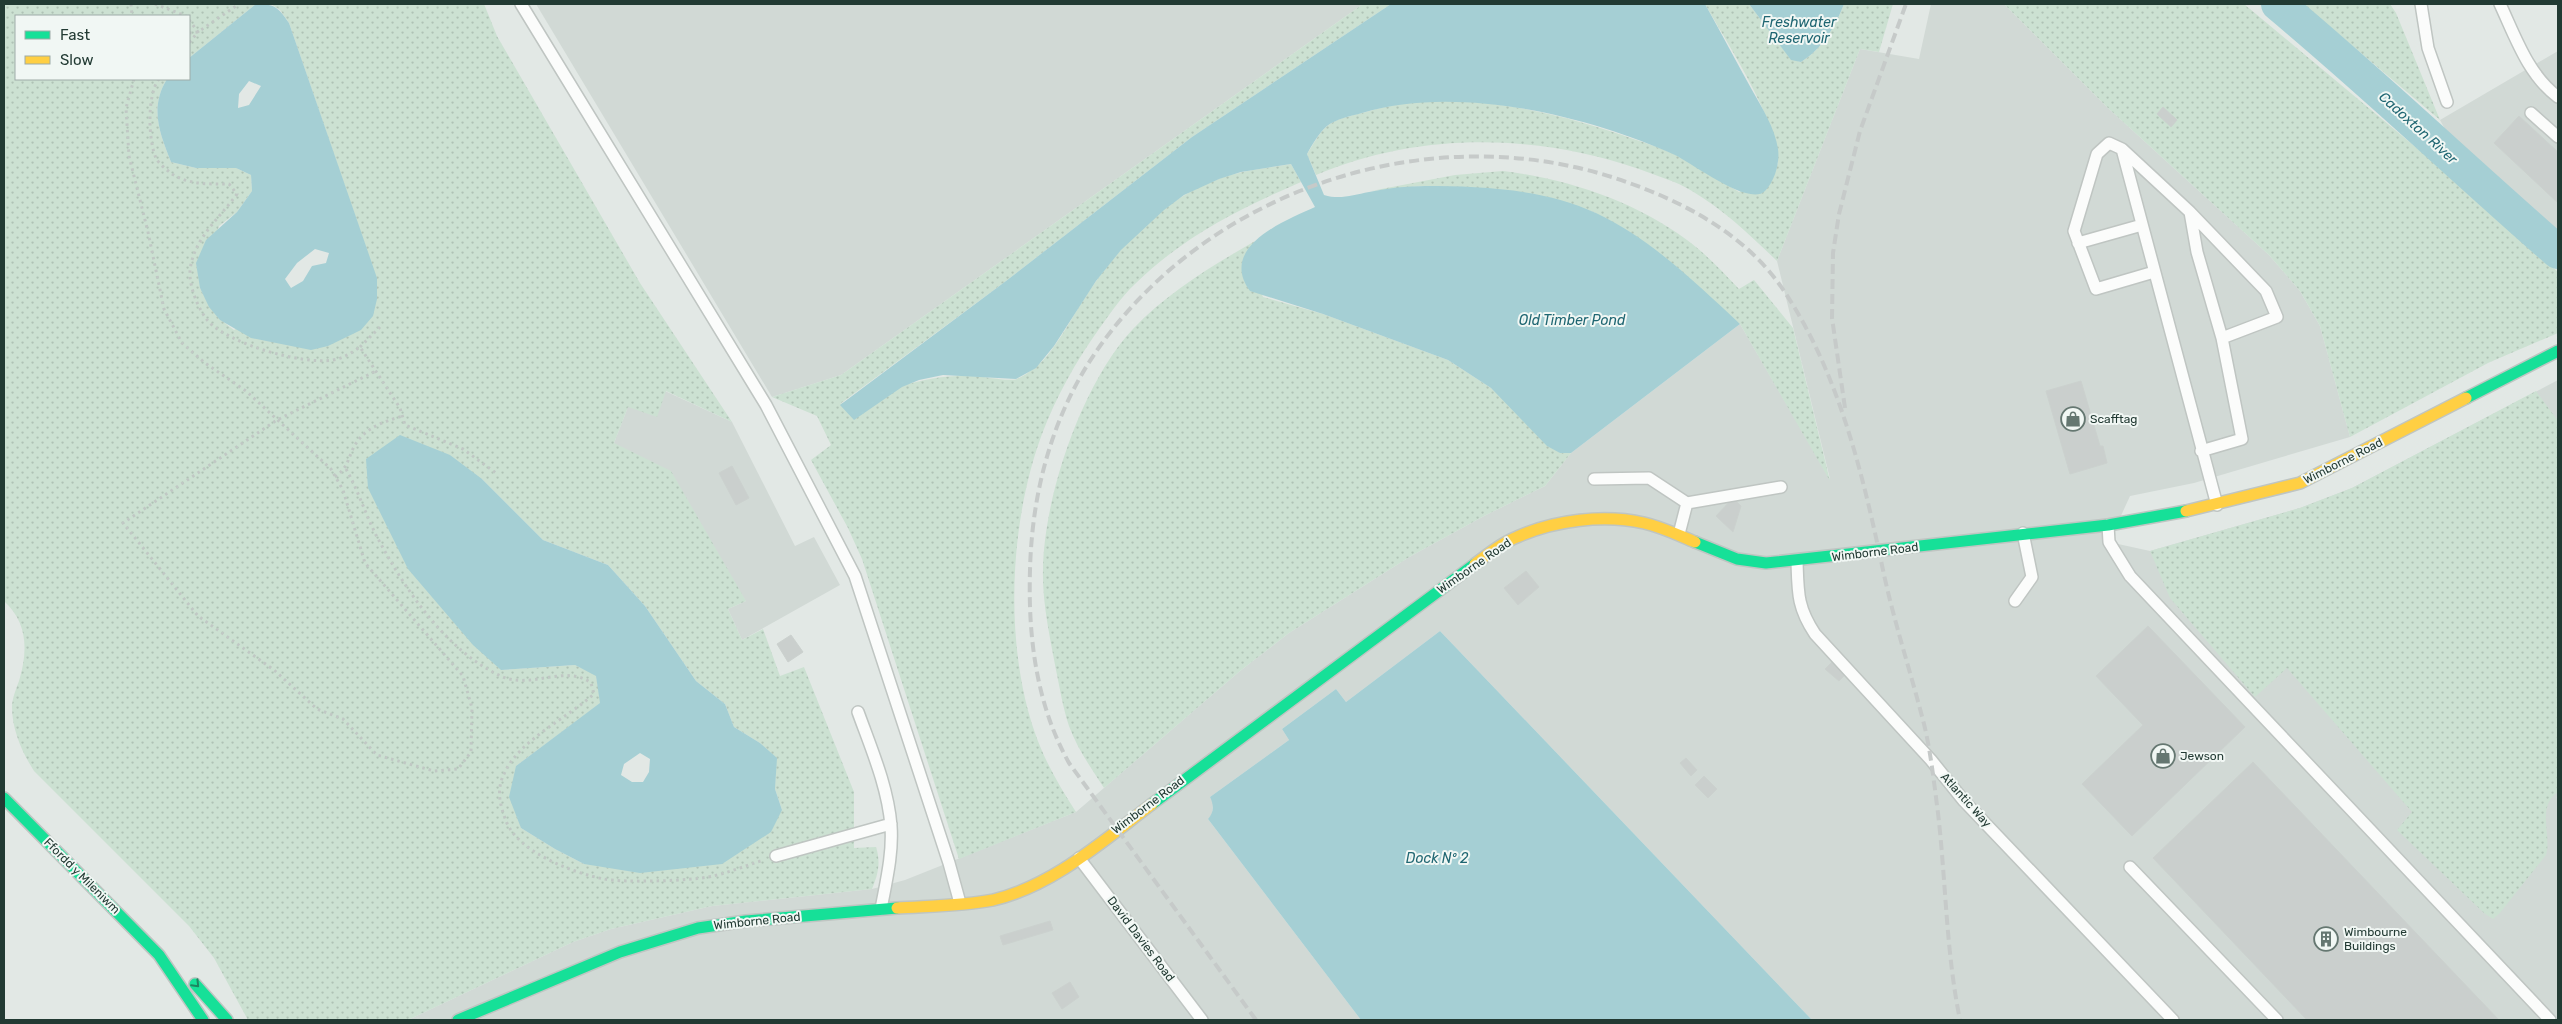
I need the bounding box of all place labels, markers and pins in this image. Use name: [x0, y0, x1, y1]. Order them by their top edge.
shop icon: Scafftag: [2060, 406, 2086, 432]
place label: Scafftag: [2090, 412, 2137, 426]
shop icon: Jewson: [2150, 743, 2176, 769]
place label: Jewson: [2180, 749, 2224, 763]
place label: Wimbourne Buildings: [2344, 925, 2407, 953]
building icon: Wimbourne Buildings: [2313, 926, 2339, 952]

